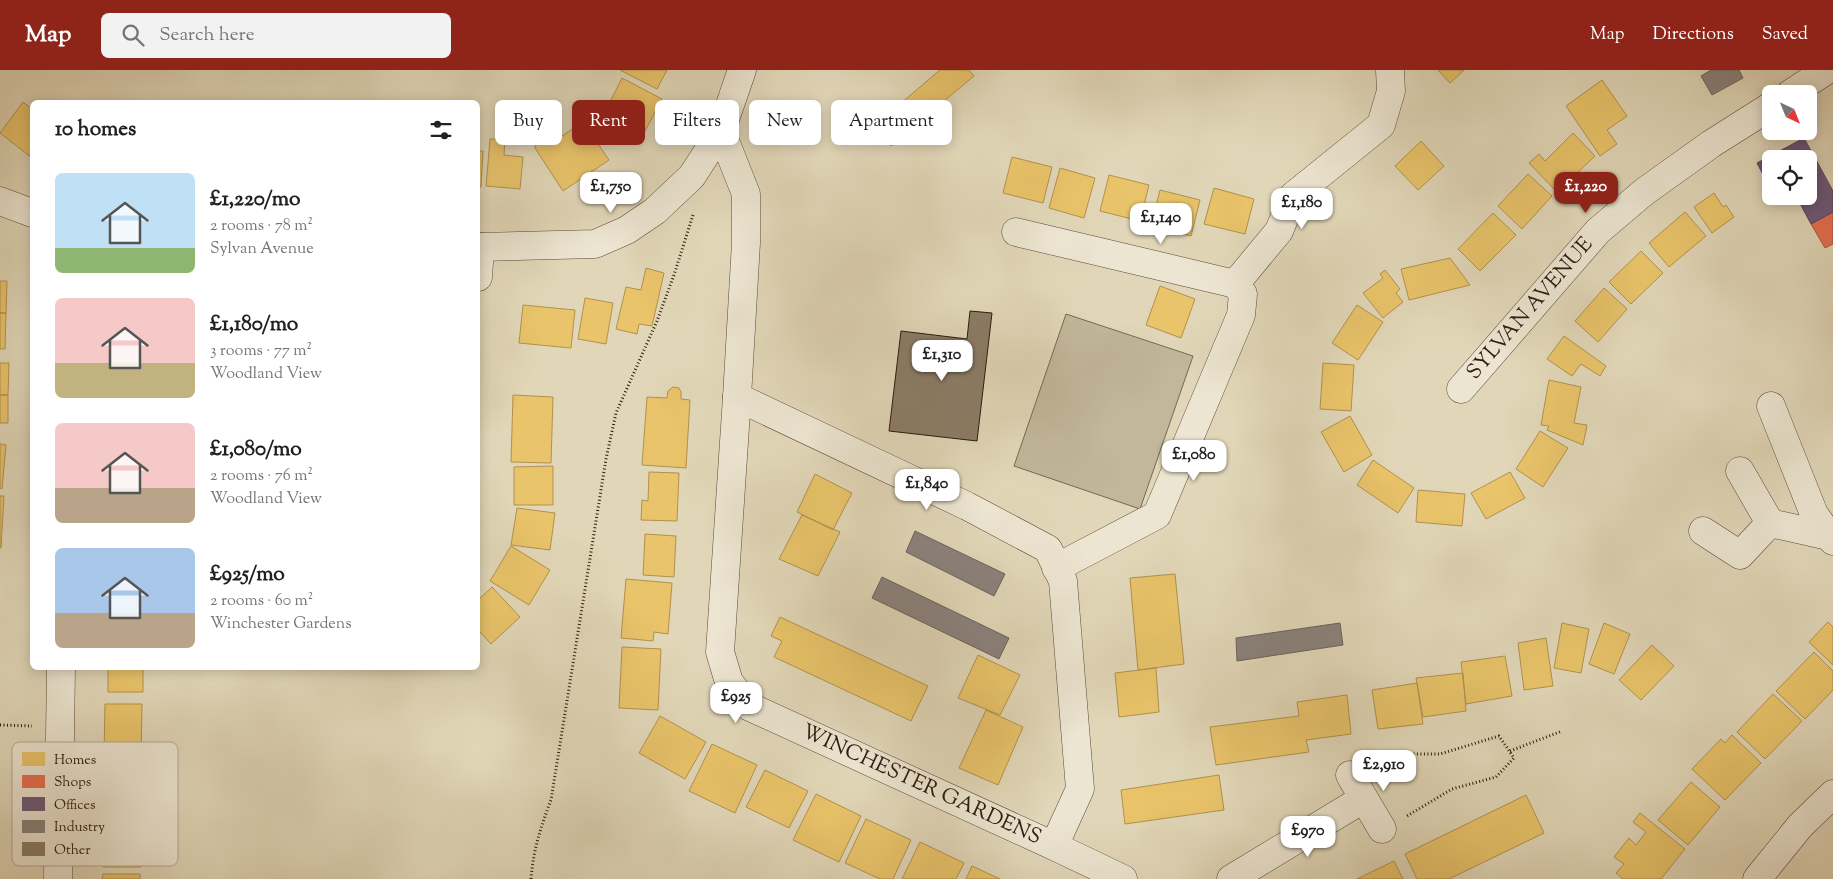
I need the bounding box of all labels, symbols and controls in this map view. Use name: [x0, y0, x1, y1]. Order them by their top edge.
search box: [101, 13, 451, 58]
text: Map: [25, 18, 71, 52]
icon: search: [119, 21, 147, 49]
text: Search here: [159, 22, 255, 49]
text: Map: [1590, 22, 1625, 48]
text: Directions: [1653, 22, 1734, 48]
text: Saved: [1762, 22, 1808, 48]
north arrow: [1762, 85, 1818, 140]
map controls: [1762, 85, 1817, 205]
chip: Buy: [495, 100, 562, 145]
chip: Rent: [572, 100, 645, 145]
chip: Filters: [655, 100, 739, 145]
chip: New: [749, 100, 821, 145]
chip: Apartment: [831, 100, 952, 145]
text: 10 homes: [55, 115, 136, 145]
icon: filters: [427, 116, 455, 144]
button: locate: [1762, 150, 1817, 205]
pin: £1,750: [570, 172, 652, 214]
pin: £1,220: [1545, 172, 1627, 214]
text: £1,750: [591, 176, 631, 199]
text: £1,220: [1565, 176, 1607, 199]
text: £1,220/mo: [210, 185, 300, 215]
pin: £1,180: [1261, 188, 1343, 230]
text: £1,180: [1282, 192, 1322, 215]
icon: home: [95, 193, 155, 253]
pin: £1,140: [1120, 202, 1202, 245]
text: £1,140: [1141, 207, 1181, 230]
text: 2 rooms · 78 m²: [210, 215, 313, 238]
street label: SYLVAN AVENUE: [1460, 231, 1601, 387]
text: Sylvan Avenue: [210, 238, 314, 261]
text: £1,180/mo: [210, 310, 298, 340]
icon: home: [95, 318, 155, 378]
text: 3 rooms · 77 m²: [210, 340, 312, 363]
pin: £1,310: [901, 340, 983, 382]
text: £1,310: [923, 344, 961, 367]
text: Woodland View: [210, 363, 322, 386]
text: £1,080/mo: [210, 435, 302, 465]
pin: £1,080: [1153, 440, 1235, 482]
icon: home: [95, 443, 155, 503]
text: £1,080: [1173, 444, 1215, 467]
text: 2 rooms · 76 m²: [210, 465, 313, 488]
pin: £1,840: [886, 468, 968, 511]
text: £1,840: [906, 473, 948, 496]
text: Woodland View: [210, 488, 322, 511]
text: £925/mo: [210, 560, 285, 590]
icon: home: [95, 568, 155, 628]
text: 2 rooms · 60 m²: [210, 590, 313, 613]
text: Winchester Gardens: [210, 613, 351, 636]
pin: £925: [706, 682, 766, 724]
text: £925: [721, 686, 751, 709]
street label: WINCHESTER GARDENS: [796, 717, 1046, 853]
legend: [12, 742, 178, 866]
pin: £2,910: [1343, 750, 1425, 792]
text: Homes: [54, 751, 96, 771]
text: £2,910: [1363, 754, 1405, 777]
text: Shops: [54, 773, 91, 793]
text: Offices: [54, 796, 96, 816]
pin: £970: [1278, 816, 1338, 858]
text: Industry: [54, 818, 105, 838]
text: £970: [1292, 820, 1324, 843]
text: Other: [54, 841, 91, 861]

